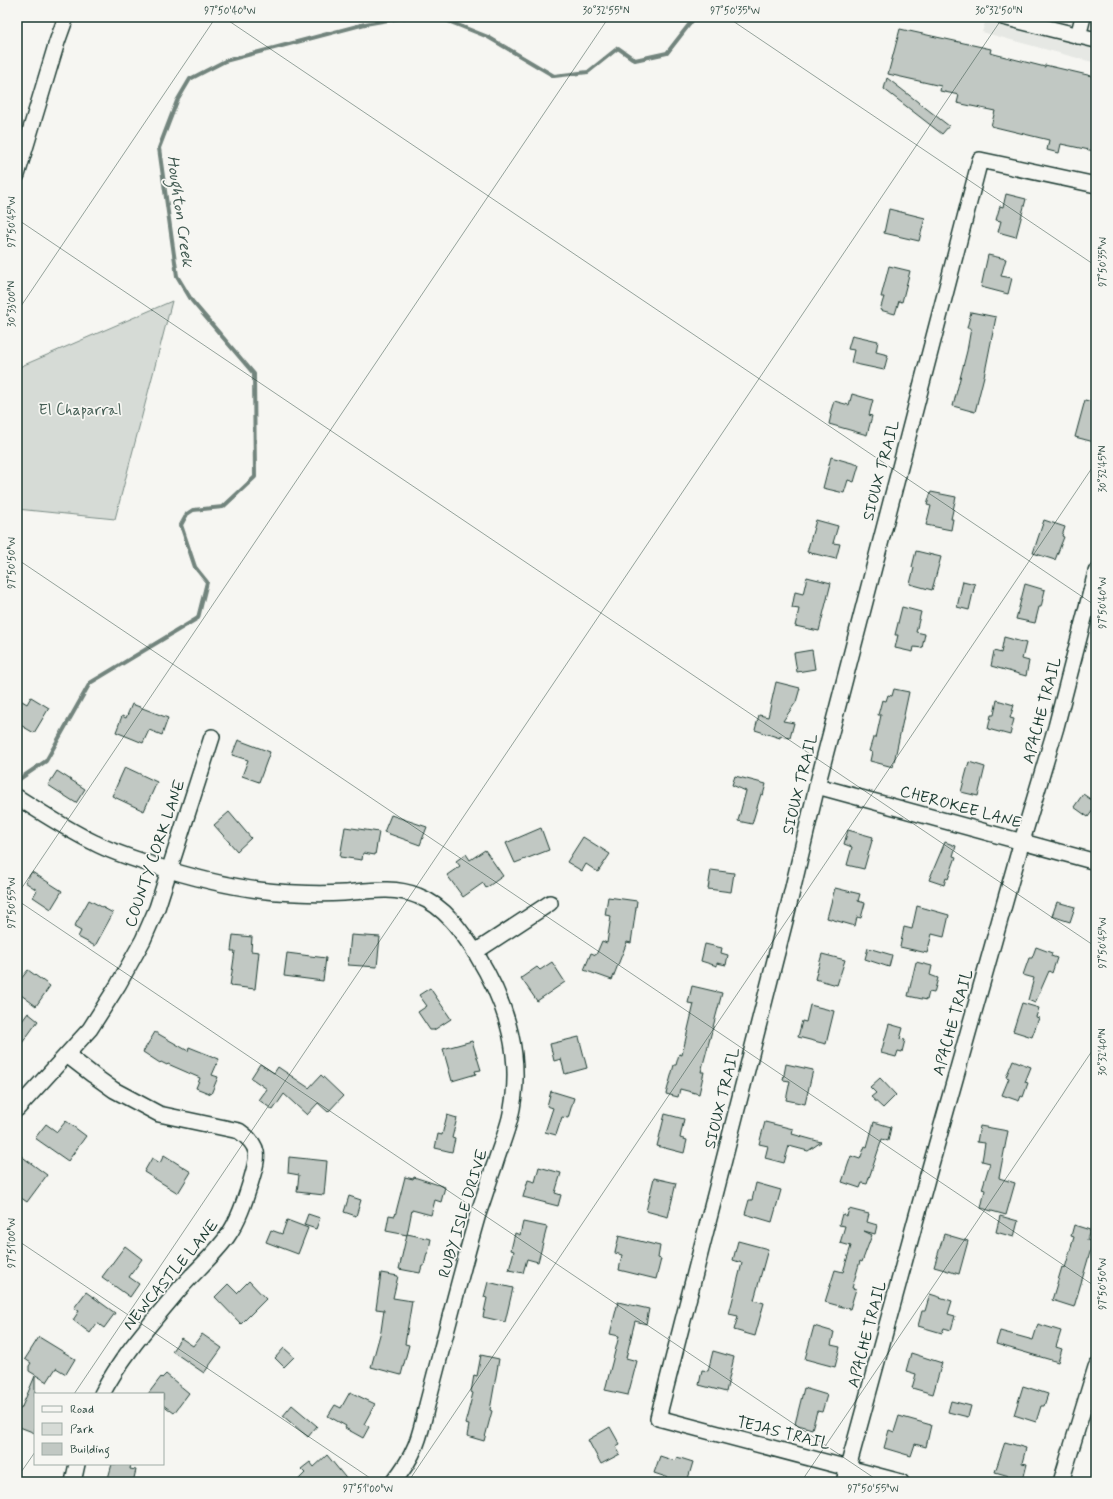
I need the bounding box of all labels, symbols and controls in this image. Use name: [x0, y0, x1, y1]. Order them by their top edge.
text: 97°50'40"W: [204, 4, 256, 18]
text: 30°32'55"N: [582, 4, 630, 18]
text: 97°50'35"W: [710, 4, 760, 18]
text: 30°32'50"N: [975, 4, 1023, 18]
water label: Houghton Creek: [159, 154, 199, 270]
text: 97°50'45"W: [5, 196, 19, 248]
text: 97°50'35"W: [1096, 237, 1110, 287]
text: 30°33'00"N: [5, 281, 19, 327]
park label: El Chaparral: [38, 400, 122, 421]
street label: SIOUX TRAIL: [858, 418, 905, 523]
text: 30°32'45"N: [1096, 445, 1110, 493]
text: 97°50'50"W: [5, 537, 19, 589]
text: 97°50'40"W: [1096, 577, 1110, 629]
street label: APACHE TRAIL: [1018, 654, 1067, 766]
street label: SIOUX TRAIL: [778, 732, 823, 837]
street label: COUNTY CORK LANE: [120, 777, 191, 930]
street label: CHEROKEE LANE: [898, 781, 1024, 834]
text: 97°50'55"W: [5, 877, 19, 929]
text: 97°50'45"W: [1096, 917, 1110, 969]
street label: APACHE TRAIL: [928, 966, 979, 1078]
text: 30°32'40"N: [1096, 1028, 1110, 1076]
street label: SIOUX TRAIL: [700, 1046, 745, 1151]
street label: RUBY ISLE DRIVE: [434, 1146, 493, 1280]
street label: NEWCASTLE LANE: [119, 1215, 224, 1335]
text: 97°51'00"W: [5, 1218, 19, 1268]
text: 97°50'50"W: [1096, 1258, 1110, 1310]
street label: APACHE TRAIL: [843, 1278, 892, 1390]
legend: [34, 1393, 164, 1465]
text: Road: [70, 1402, 94, 1418]
street label: TEJAS TRAIL: [735, 1412, 833, 1455]
text: Park: [70, 1422, 94, 1438]
text: Building: [70, 1442, 110, 1459]
text: 97°51'00"W: [343, 1482, 393, 1496]
text: 97°50'55"W: [847, 1482, 899, 1496]

